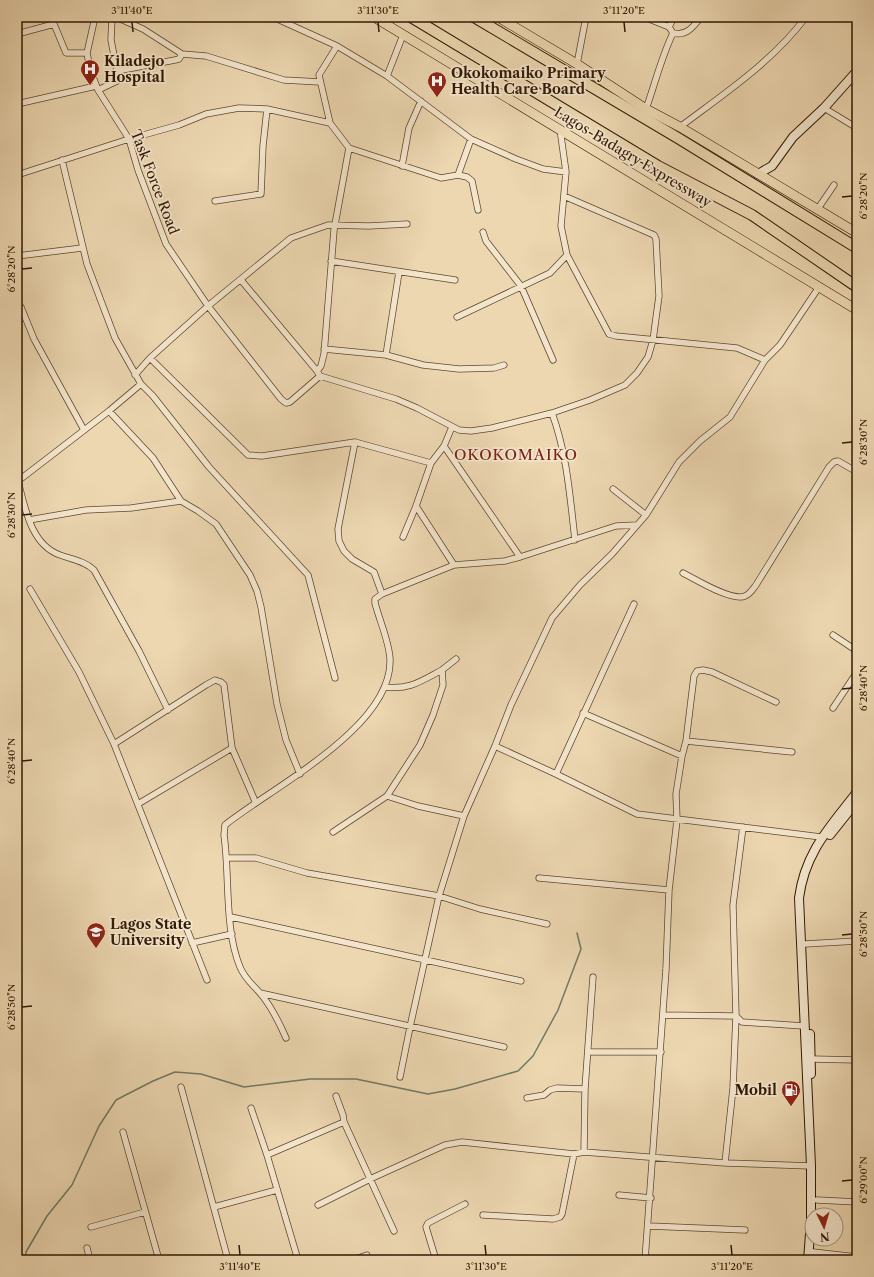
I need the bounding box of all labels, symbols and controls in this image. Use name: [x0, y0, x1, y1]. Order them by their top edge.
text: 3°11'40"E: [111, 4, 153, 17]
text: 3°11'30"E: [357, 4, 399, 17]
text: 3°11'20"E: [603, 4, 645, 17]
place label: Kiladejo Hospital: [104, 52, 165, 86]
hospital icon: Kiladejo Hospital: [79, 58, 101, 86]
place label: Okokomaiko Primary Health Care Board: [451, 64, 606, 98]
hospital icon: Okokomaiko Primary Health Care Board: [426, 70, 448, 98]
street label: Lagos-Badagry Expressway: [551, 103, 715, 211]
street label: Task Force Road: [127, 127, 183, 237]
text: 6°28'20"N: [857, 173, 870, 219]
text: 6°28'20"N: [5, 246, 18, 292]
text: 6°28'30"N: [857, 419, 870, 465]
district label: OKOKOMAIKO: [454, 445, 578, 464]
text: 6°28'30"N: [5, 492, 18, 538]
text: 6°28'40"N: [857, 665, 870, 711]
text: 6°28'40"N: [5, 738, 18, 784]
text: 6°28'50"N: [857, 911, 870, 957]
place label: Lagos State University: [110, 915, 191, 949]
school or university icon: Lagos State University: [85, 921, 107, 949]
text: 6°28'50"N: [5, 984, 18, 1030]
fuel station icon: Mobil: [780, 1079, 802, 1107]
place label: Mobil: [735, 1081, 777, 1099]
text: 6°29'00"N: [857, 1156, 870, 1204]
north arrow: [804, 1207, 844, 1247]
text: N: [819, 1230, 830, 1244]
text: 3°11'40"E: [219, 1260, 261, 1273]
text: 3°11'30"E: [465, 1260, 507, 1273]
text: 3°11'20"E: [711, 1260, 753, 1273]

